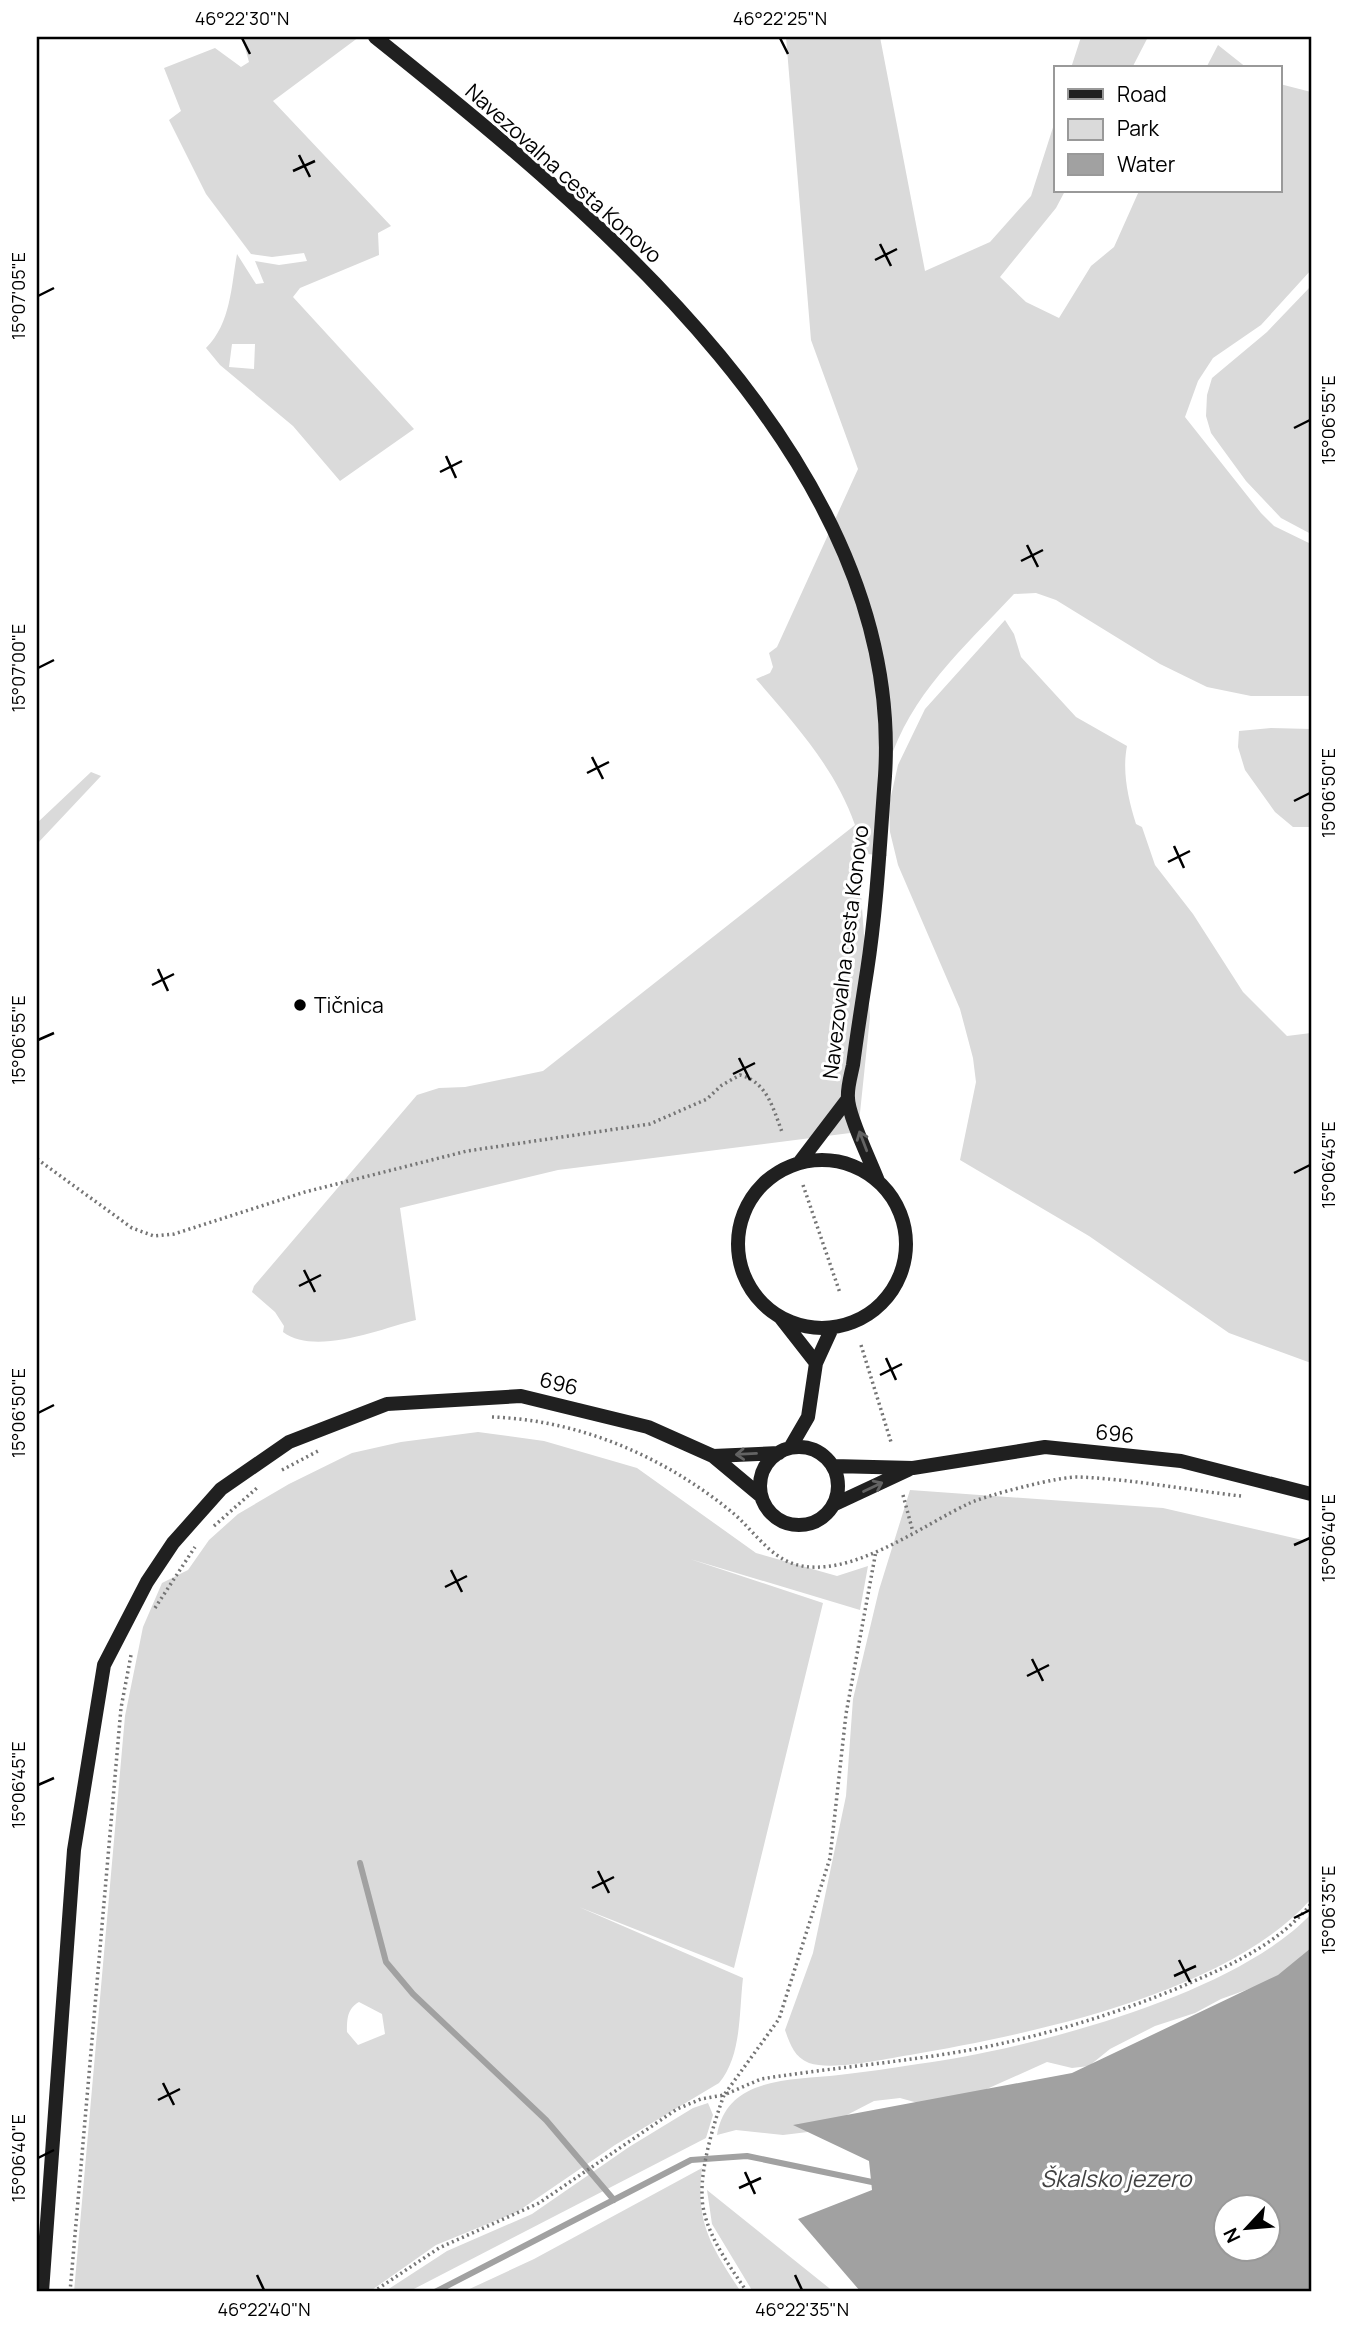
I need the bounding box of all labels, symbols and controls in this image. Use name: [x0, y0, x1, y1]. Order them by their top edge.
text: 46°22'30"N: [195, 6, 289, 30]
text: 46°22'25"N: [733, 6, 827, 30]
legend: [1054, 66, 1282, 192]
street label: Navezovalna cesta Konovo: [460, 77, 668, 269]
text: Road: [1117, 80, 1167, 108]
text: Park: [1117, 114, 1159, 142]
text: Water: [1117, 150, 1176, 178]
text: 15°07'05"E: [6, 252, 30, 340]
text: 15°06'55"E: [1316, 375, 1340, 465]
text: 15°07'00"E: [6, 624, 30, 712]
text: 15°06'50"E: [1316, 748, 1340, 838]
street label: Navezovalna cesta Konovo: [816, 824, 874, 1080]
place label: Tičnica: [314, 991, 384, 1019]
text: 15°06'55"E: [6, 995, 30, 1085]
marker: Tičnica: [292, 997, 308, 1013]
text: 15°06'45"E: [1316, 1121, 1340, 1209]
one-way arrow: [855, 1130, 868, 1152]
street label: 696: [537, 1365, 581, 1401]
text: 15°06'50"E: [6, 1368, 30, 1458]
street label: 696: [1094, 1417, 1136, 1449]
one-way arrow: [735, 1448, 758, 1461]
one-way arrow: [862, 1479, 883, 1493]
text: 15°06'40"E: [1316, 1494, 1340, 1582]
text: 15°06'45"E: [6, 1741, 30, 1829]
text: 15°06'35"E: [1316, 1865, 1340, 1955]
text: 15°06'40"E: [6, 2114, 30, 2202]
water label: Škalsko jezero: [1041, 2162, 1193, 2194]
north arrow: [1212, 2192, 1282, 2262]
text: N: [1217, 2224, 1246, 2247]
text: 46°22'40"N: [217, 2297, 311, 2321]
text: 46°22'35"N: [755, 2297, 849, 2321]

